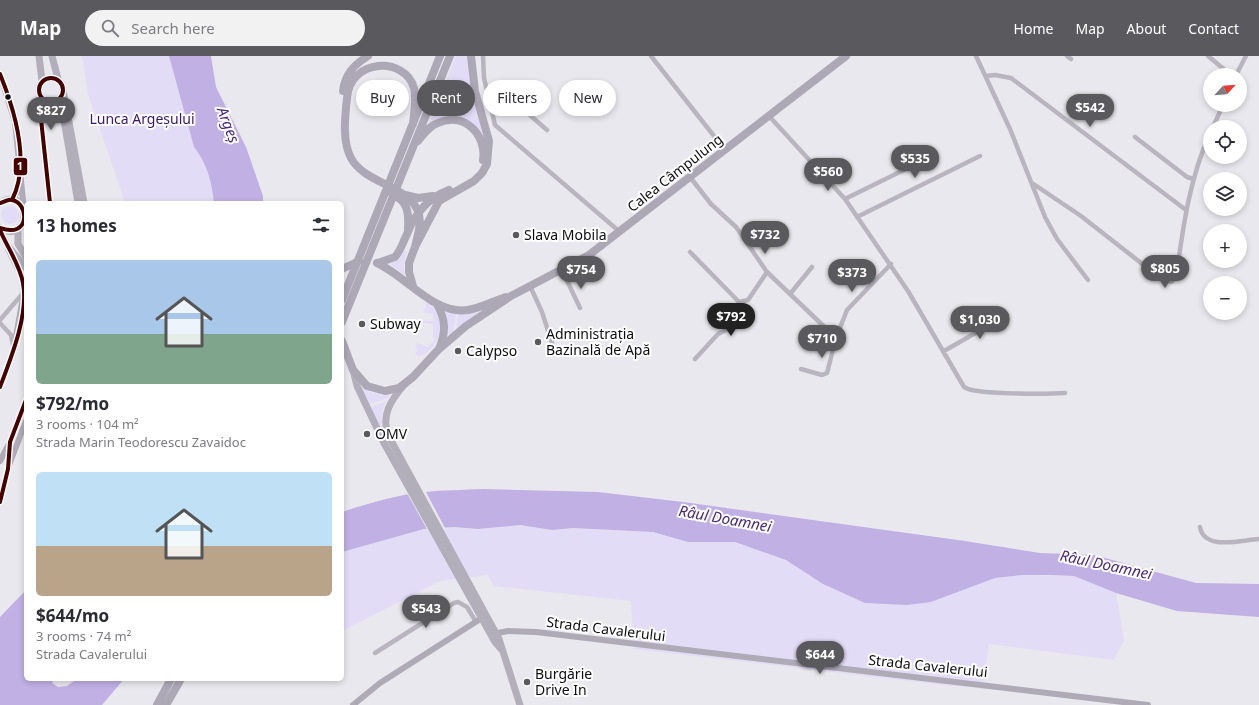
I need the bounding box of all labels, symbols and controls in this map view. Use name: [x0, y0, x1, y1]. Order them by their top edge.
search box: [85, 10, 365, 46]
text: Map: [20, 15, 61, 41]
icon: search: [99, 17, 121, 39]
text: Search here: [131, 18, 215, 38]
text: Home: [1014, 19, 1053, 38]
text: Map: [1075, 19, 1105, 38]
text: About: [1127, 19, 1166, 38]
text: Contact: [1188, 19, 1239, 38]
north arrow: [1203, 68, 1247, 112]
map controls: [1203, 68, 1247, 320]
chip: Buy: [356, 80, 409, 116]
chip: Rent: [417, 80, 475, 116]
chip: Filters: [483, 80, 551, 116]
chip: New: [559, 80, 616, 116]
unlabelled marker: [3, 92, 13, 102]
pin: $542: [1066, 94, 1114, 128]
pin: $827: [27, 97, 75, 131]
text: $542: [1075, 98, 1105, 116]
text: $827: [36, 101, 66, 119]
water label: Argeș: [213, 103, 245, 146]
park label: Lunca Argeșului: [89, 109, 195, 128]
button: locate: [1203, 120, 1247, 164]
street label: Calea Câmpulung: [623, 129, 726, 216]
pin: $535: [891, 145, 939, 179]
text: $535: [900, 149, 930, 167]
line badge: 1: [13, 157, 28, 176]
text: 1: [17, 158, 23, 173]
pin: $560: [804, 158, 852, 192]
text: $560: [813, 162, 843, 180]
button: layers: [1203, 172, 1247, 216]
text: 13 homes: [36, 214, 117, 237]
icon: filters: [310, 214, 332, 236]
pin: $732: [741, 221, 789, 255]
button: +: [1203, 224, 1247, 268]
place label: Slava Mobila: [524, 225, 607, 244]
text: $732: [750, 225, 780, 243]
marker: Slava Mobila: [511, 230, 521, 240]
pin: $805: [1141, 255, 1189, 289]
pin: $754: [557, 256, 605, 290]
pin: $373: [828, 259, 876, 293]
text: $805: [1150, 259, 1180, 277]
text: $754: [566, 260, 596, 278]
text: $373: [837, 263, 867, 281]
button: −: [1203, 276, 1247, 320]
icon: home: [148, 286, 220, 358]
pin: $792: [707, 303, 755, 337]
pin: $1,030: [947, 306, 1013, 340]
text: $792: [716, 307, 746, 325]
text: $1,030: [960, 310, 1000, 328]
place label: Subway: [370, 314, 422, 333]
marker: Subway: [357, 319, 367, 329]
place label: Administrația Bazinală de Apă: [546, 324, 650, 359]
pin: $710: [798, 325, 846, 359]
text: $710: [807, 329, 837, 347]
marker: Administrația Bazinală de Apă: [533, 337, 543, 347]
place label: Calypso: [466, 341, 517, 360]
marker: Calypso: [453, 346, 463, 356]
text: $792/mo: [36, 392, 109, 415]
text: 3 rooms · 104 m²: [36, 415, 139, 433]
place label: OMV: [375, 424, 408, 443]
marker: OMV: [362, 429, 372, 439]
text: Strada Marin Teodorescu Zavaidoc: [36, 433, 246, 451]
icon: home: [148, 498, 220, 570]
water label: Râul Doamnei: [677, 500, 774, 536]
water label: Râul Doamnei: [1058, 544, 1155, 584]
pin: $543: [402, 595, 450, 629]
text: $543: [411, 599, 441, 617]
text: $644/mo: [36, 604, 109, 627]
street label: Strada Cavalerului: [546, 612, 667, 645]
text: 3 rooms · 74 m²: [36, 627, 131, 645]
pin: $644: [796, 641, 844, 675]
text: Strada Cavalerului: [36, 645, 147, 663]
text: $644: [805, 645, 835, 663]
street label: Strada Cavalerului: [868, 650, 989, 681]
place label: Burgărie Drive In: [535, 664, 592, 699]
marker: Burgărie Drive In: [522, 677, 532, 687]

